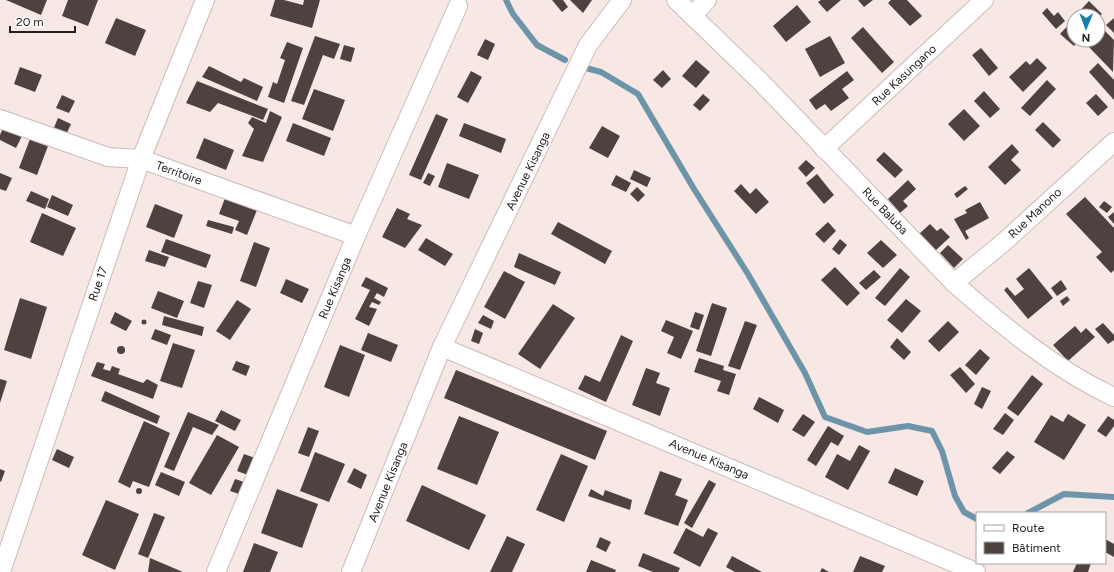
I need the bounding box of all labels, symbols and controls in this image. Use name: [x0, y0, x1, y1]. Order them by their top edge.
scale bar: [10, 8, 75, 34]
north arrow: [1066, 8, 1106, 48]
text: 20 m: [16, 15, 44, 29]
text: N: [1081, 31, 1090, 44]
street label: Rue Kasungano: [869, 42, 939, 108]
street label: Avenue Kisanga: [503, 130, 553, 212]
street label: Territoire: [154, 158, 204, 188]
street label: Rue Baluba: [859, 185, 911, 237]
street label: Rue Manono: [1006, 185, 1064, 241]
street label: Rue Kisanga: [316, 255, 354, 321]
street label: Rue 17: [86, 265, 111, 303]
street label: Avenue Kisanga: [667, 436, 751, 482]
street label: Avenue Kisanga: [366, 440, 410, 524]
legend: [976, 512, 1106, 564]
text: Route: [1012, 521, 1045, 535]
text: Bâtiment: [1012, 541, 1061, 555]

